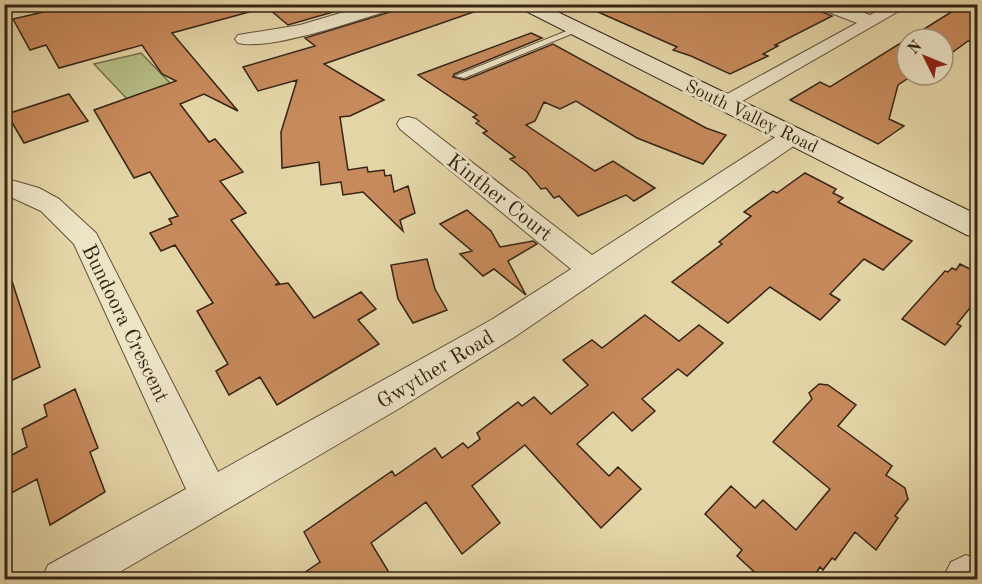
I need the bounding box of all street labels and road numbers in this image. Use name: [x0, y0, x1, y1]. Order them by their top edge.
street label: South Valley Road: [683, 77, 821, 157]
street label: Kinther Court: [442, 151, 556, 246]
street label: Bundoora Crescent: [77, 241, 172, 406]
street label: Gwyther Road: [374, 327, 498, 413]

